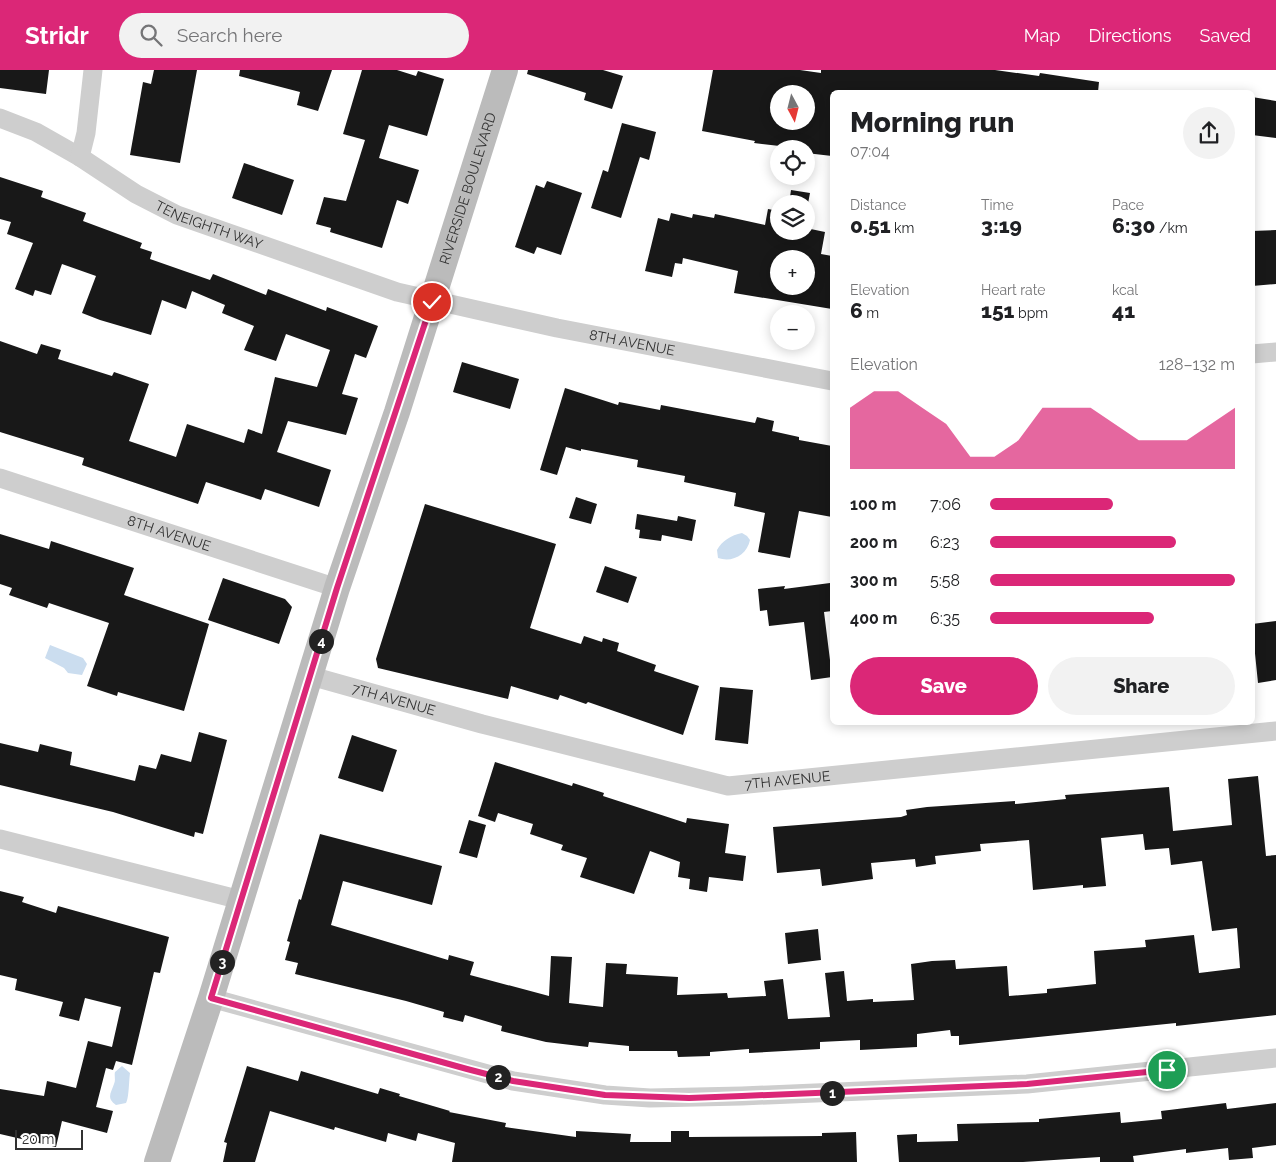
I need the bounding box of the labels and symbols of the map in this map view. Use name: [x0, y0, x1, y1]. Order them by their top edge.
north arrow: [770, 85, 815, 130]
street label: RIVERSIDE BOULEVARD: [436, 110, 499, 266]
street label: TENEIGHTH WAY: [153, 197, 265, 252]
pin: [411, 281, 453, 323]
street label: 8TH AVENUE: [588, 326, 676, 359]
street label: 8TH AVENUE: [125, 512, 213, 554]
pin: 4: [308, 628, 334, 654]
street label: 7TH AVENUE: [350, 680, 437, 719]
street label: 7TH AVENUE: [744, 768, 831, 792]
pin: 3: [210, 950, 234, 974]
pin: [1146, 1049, 1188, 1091]
pin: 2: [486, 1064, 510, 1090]
pin: 1: [820, 1080, 844, 1106]
scale bar: [15, 1127, 82, 1150]

